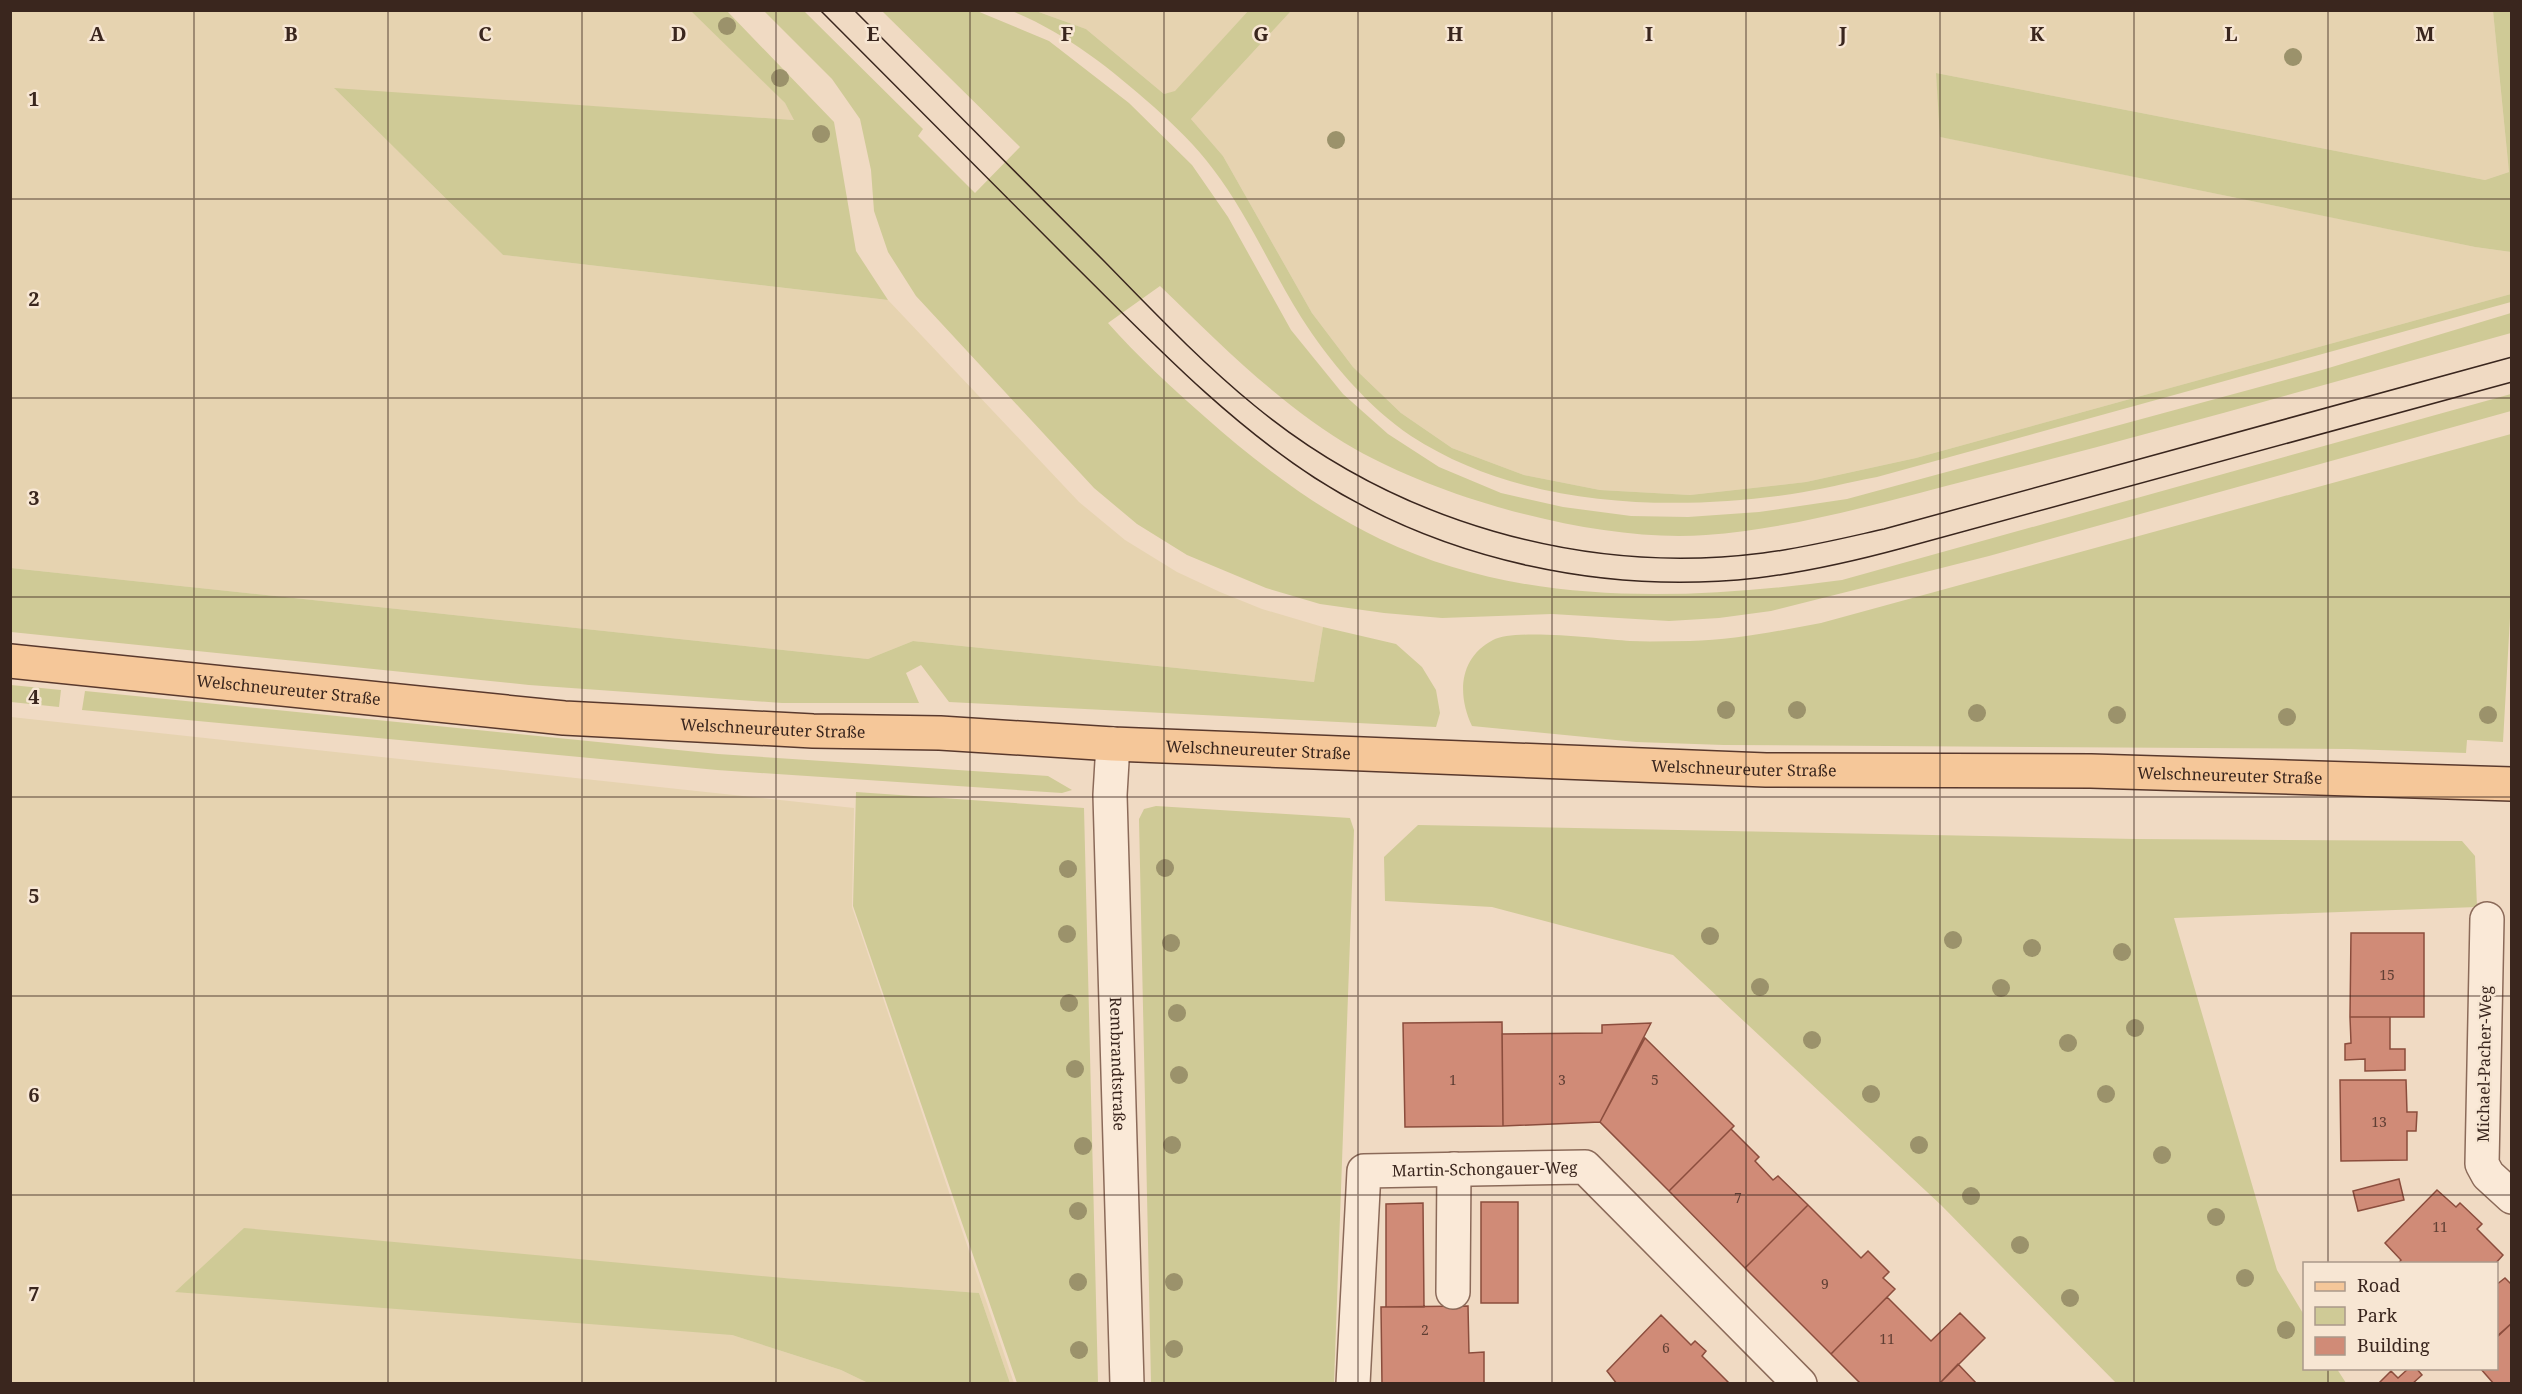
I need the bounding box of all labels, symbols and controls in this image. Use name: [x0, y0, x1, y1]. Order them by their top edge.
text: A: [89, 20, 105, 47]
text: B: [284, 20, 298, 47]
text: C: [478, 20, 492, 47]
text: D: [671, 20, 687, 47]
text: E: [866, 20, 880, 47]
text: F: [1061, 20, 1073, 47]
text: G: [1253, 20, 1269, 47]
text: H: [1447, 20, 1463, 47]
text: I: [1645, 20, 1653, 47]
text: J: [1838, 20, 1847, 47]
text: K: [2030, 20, 2045, 47]
text: L: [2224, 20, 2238, 47]
text: M: [2415, 20, 2435, 47]
text: 1: [28, 85, 40, 112]
text: 2: [28, 285, 40, 312]
text: 3: [28, 484, 40, 511]
street label: Welschneureuter Straße: [195, 669, 382, 710]
text: 4: [28, 683, 40, 710]
street label: Welschneureuter Straße: [680, 713, 866, 743]
street label: Welschneureuter Straße: [1165, 735, 1351, 764]
street label: Welschneureuter Straße: [1651, 754, 1837, 781]
street label: Welschneureuter Straße: [2137, 761, 2323, 789]
text: 5: [28, 882, 40, 909]
house number: 15: [2379, 965, 2395, 984]
street label: Michael-Pacher-Weg: [2472, 985, 2496, 1142]
street label: Rembrandtstraße: [1105, 996, 1131, 1131]
house number: 1: [1449, 1070, 1457, 1089]
house number: 3: [1558, 1070, 1566, 1089]
house number: 5: [1651, 1070, 1659, 1089]
text: 6: [28, 1081, 40, 1108]
house number: 13: [2371, 1112, 2387, 1131]
street label: Martin-Schongauer-Weg: [1392, 1156, 1578, 1181]
house number: 7: [1734, 1188, 1742, 1207]
house number: 11: [2432, 1217, 2448, 1236]
legend: [2303, 1262, 2498, 1370]
text: Road: [2357, 1273, 2400, 1297]
house number: 9: [1821, 1274, 1829, 1293]
text: 7: [28, 1280, 40, 1307]
text: Park: [2357, 1303, 2397, 1327]
house number: 2: [1421, 1320, 1429, 1339]
house number: 11: [1879, 1329, 1895, 1348]
text: Building: [2357, 1333, 2430, 1357]
house number: 6: [1662, 1338, 1670, 1357]

